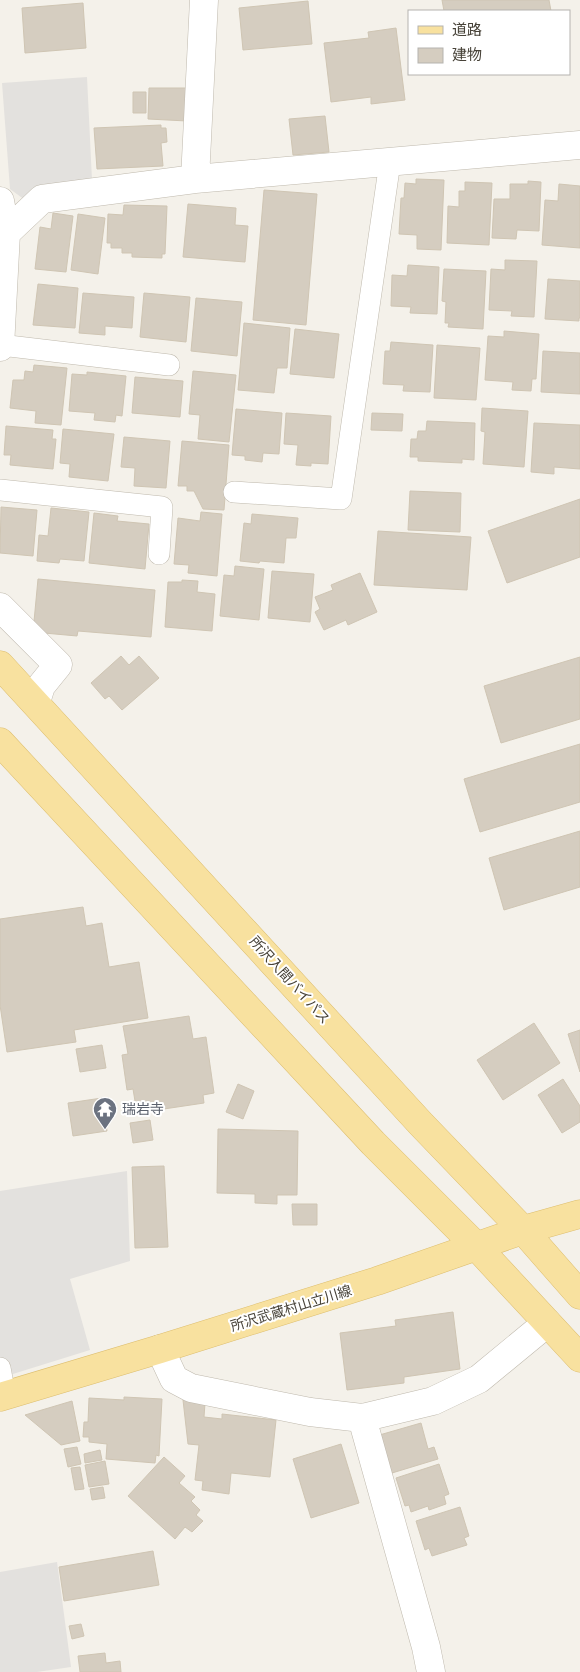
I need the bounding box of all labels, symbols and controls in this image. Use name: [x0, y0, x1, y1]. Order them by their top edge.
legend: [408, 10, 570, 75]
text: 道路: [452, 21, 482, 38]
text: 建物: [452, 46, 482, 63]
street label: 所沢入間バイパス: [247, 933, 333, 1027]
temple icon: 瑞岩寺: [92, 1096, 118, 1130]
place label: 瑞岩寺: [122, 1101, 164, 1117]
street label: 所沢武蔵村山立川線: [228, 1282, 354, 1334]

